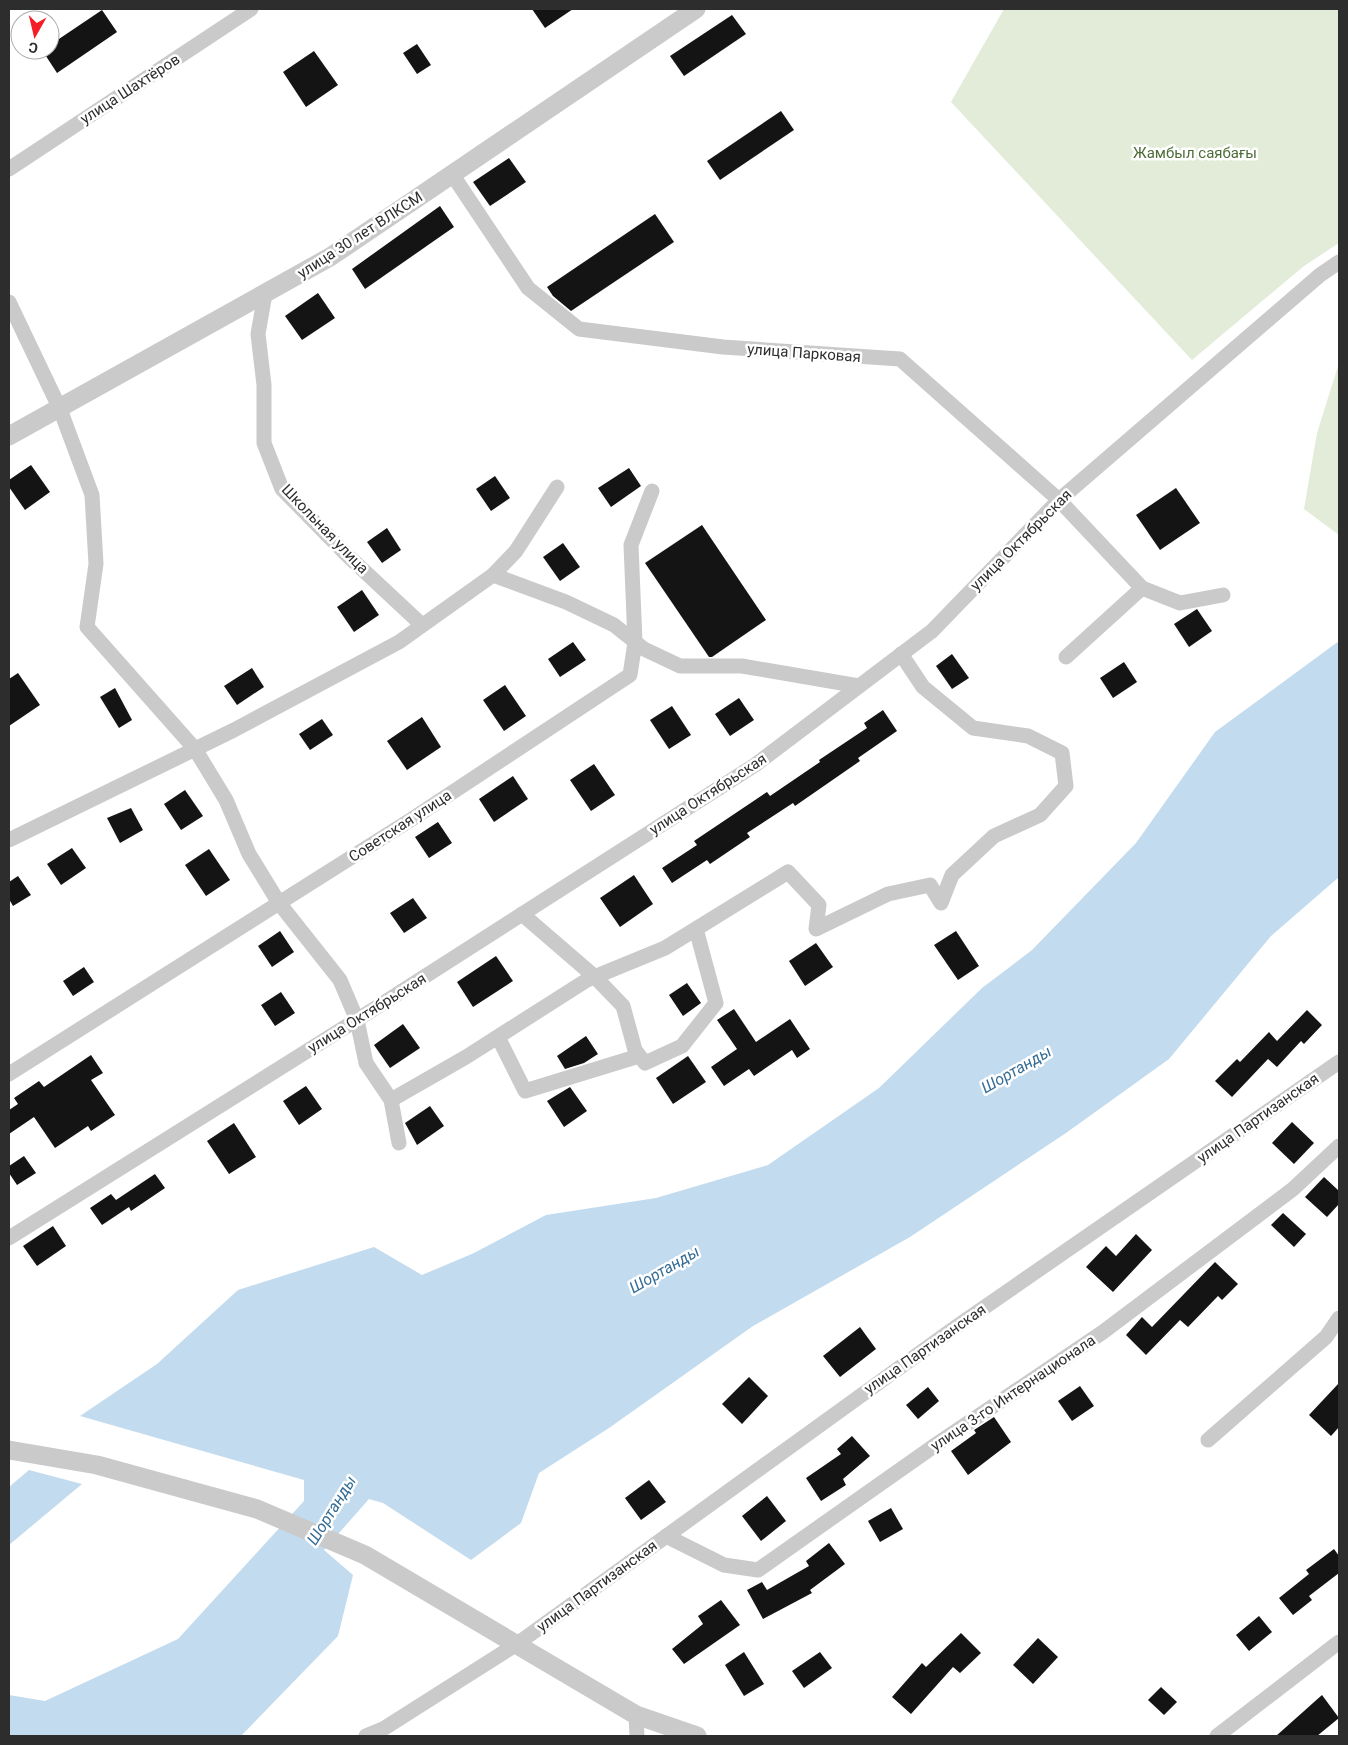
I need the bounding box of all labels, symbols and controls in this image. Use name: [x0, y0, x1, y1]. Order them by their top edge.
north arrow: [10, 10, 60, 60]
text: С: [28, 39, 39, 56]
street label: улица Шахтёров: [77, 50, 183, 128]
park label: Жамбыл саябағы: [1133, 144, 1257, 162]
street label: улица 30 лет ВЛКСМ: [294, 188, 426, 282]
street label: улица Парковая: [747, 340, 861, 366]
street label: Школьная улица: [278, 481, 372, 577]
street label: улица Октябрьская: [967, 486, 1075, 594]
street label: улица Октябрьская: [646, 749, 770, 839]
street label: Советская улица: [345, 786, 455, 866]
street label: улица Октябрьская: [305, 969, 429, 1057]
water label: Шортанды: [978, 1042, 1055, 1097]
street label: улица Партизанская: [1194, 1069, 1322, 1167]
water label: Шортанды: [626, 1242, 703, 1297]
street label: улица Партизанская: [861, 1300, 989, 1398]
street label: улица 3-го Интернационала: [927, 1331, 1099, 1455]
water label: Шортанды: [303, 1472, 360, 1548]
street label: улица Партизанская: [533, 1536, 661, 1636]

